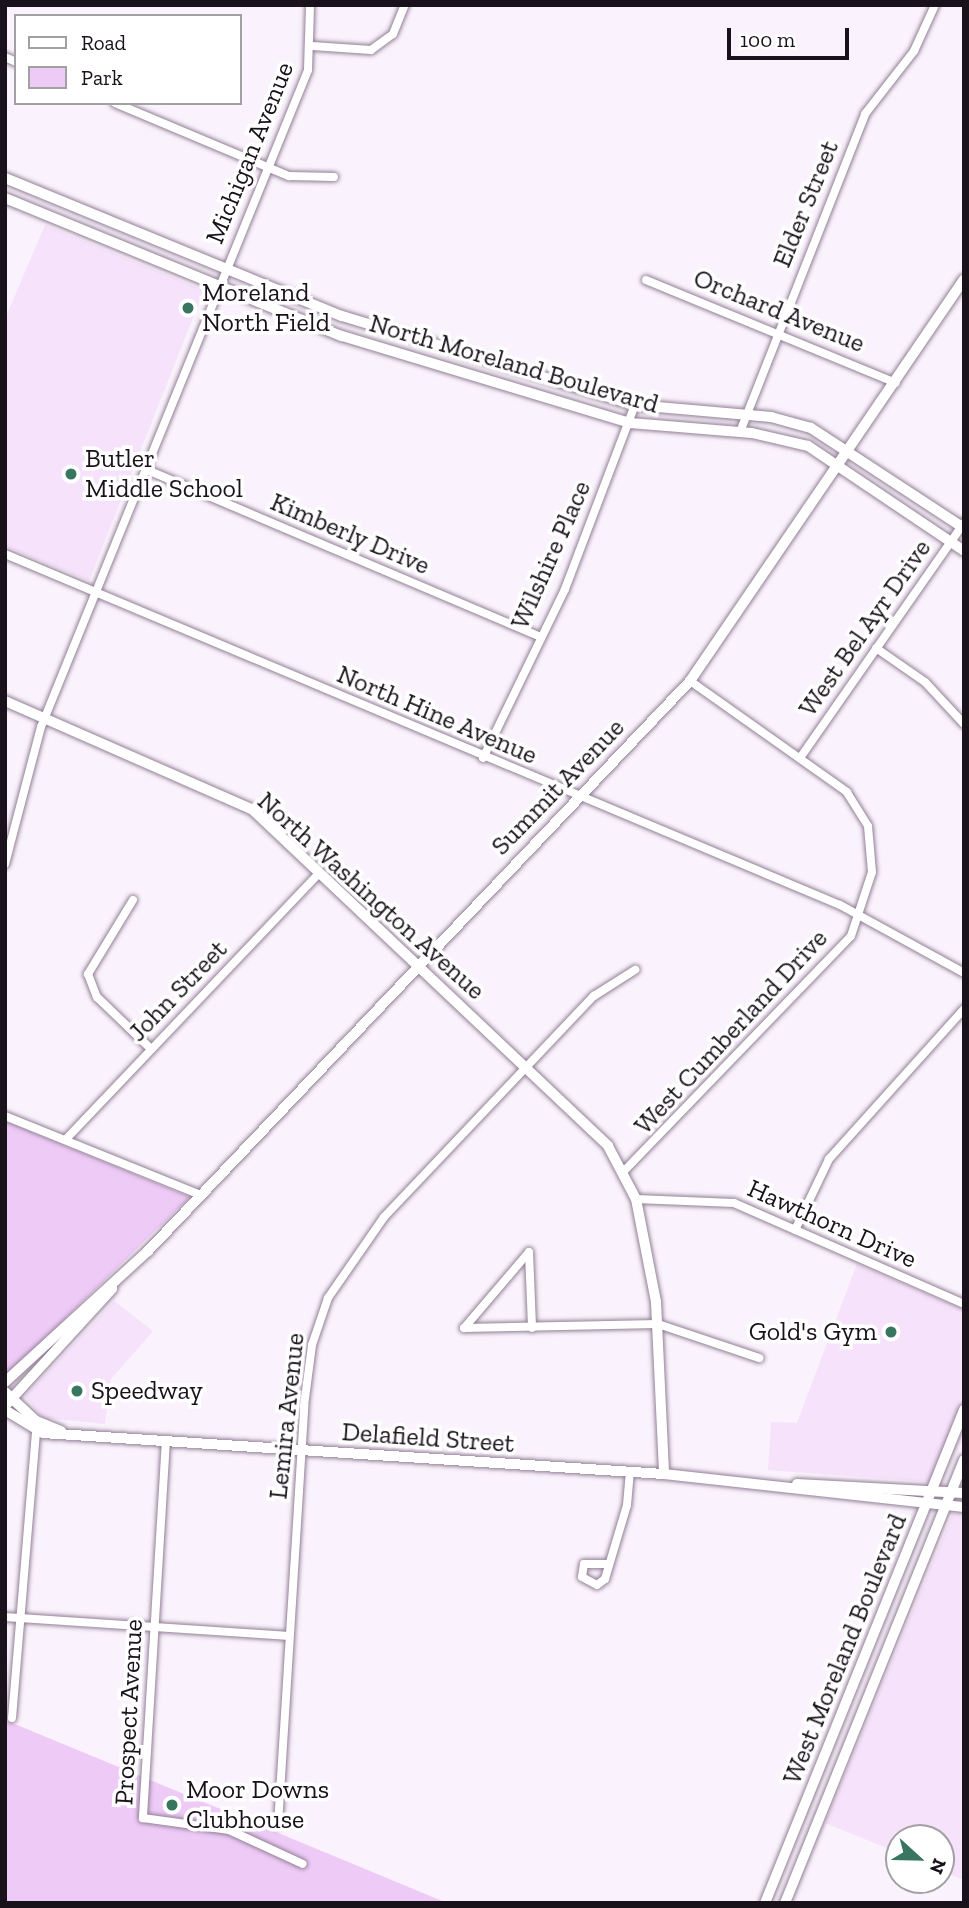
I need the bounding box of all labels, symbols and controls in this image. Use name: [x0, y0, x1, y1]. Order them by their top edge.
legend: [14, 14, 242, 105]
scale bar: [731, 14, 853, 58]
text: 100 m: [740, 27, 795, 52]
text: Road: [81, 30, 126, 55]
street label: Michigan Avenue: [199, 57, 301, 249]
text: Park: [81, 65, 123, 90]
street label: Elder Street: [766, 136, 846, 272]
street label: Orchard Avenue: [689, 262, 869, 360]
place label: Moreland North Field: [202, 277, 330, 338]
marker: Moreland North Field: [180, 300, 196, 316]
street label: North Moreland Boulevard: [366, 308, 662, 420]
place label: Butler Middle School: [85, 443, 243, 504]
marker: Butler Middle School: [63, 466, 79, 482]
street label: Wilshire Place: [504, 476, 598, 634]
street label: Kimberly Drive: [266, 486, 434, 582]
street label: West Bel Ayr Drive: [792, 533, 938, 723]
street label: North Hine Avenue: [332, 659, 542, 771]
street label: Summit Avenue: [485, 712, 631, 862]
street label: North Washington Avenue: [250, 785, 492, 1007]
street label: West Cumberland Drive: [628, 923, 834, 1141]
street label: John Street: [122, 934, 234, 1048]
street label: Hawthorn Drive: [743, 1173, 921, 1275]
place label: Gold's Gym: [749, 1316, 877, 1348]
marker: Gold's Gym: [883, 1324, 899, 1340]
street label: Lemira Avenue: [263, 1331, 311, 1501]
place label: Speedway: [91, 1375, 203, 1407]
marker: Speedway: [69, 1383, 85, 1399]
street label: Delafield Street: [341, 1416, 515, 1460]
street label: West Moreland Boulevard: [776, 1509, 914, 1789]
street label: Prospect Avenue: [109, 1618, 149, 1806]
place label: Moor Downs Clubhouse: [186, 1774, 329, 1836]
marker: Moor Downs Clubhouse: [164, 1797, 180, 1813]
north arrow: [885, 1824, 955, 1894]
text: N: [925, 1855, 951, 1877]

